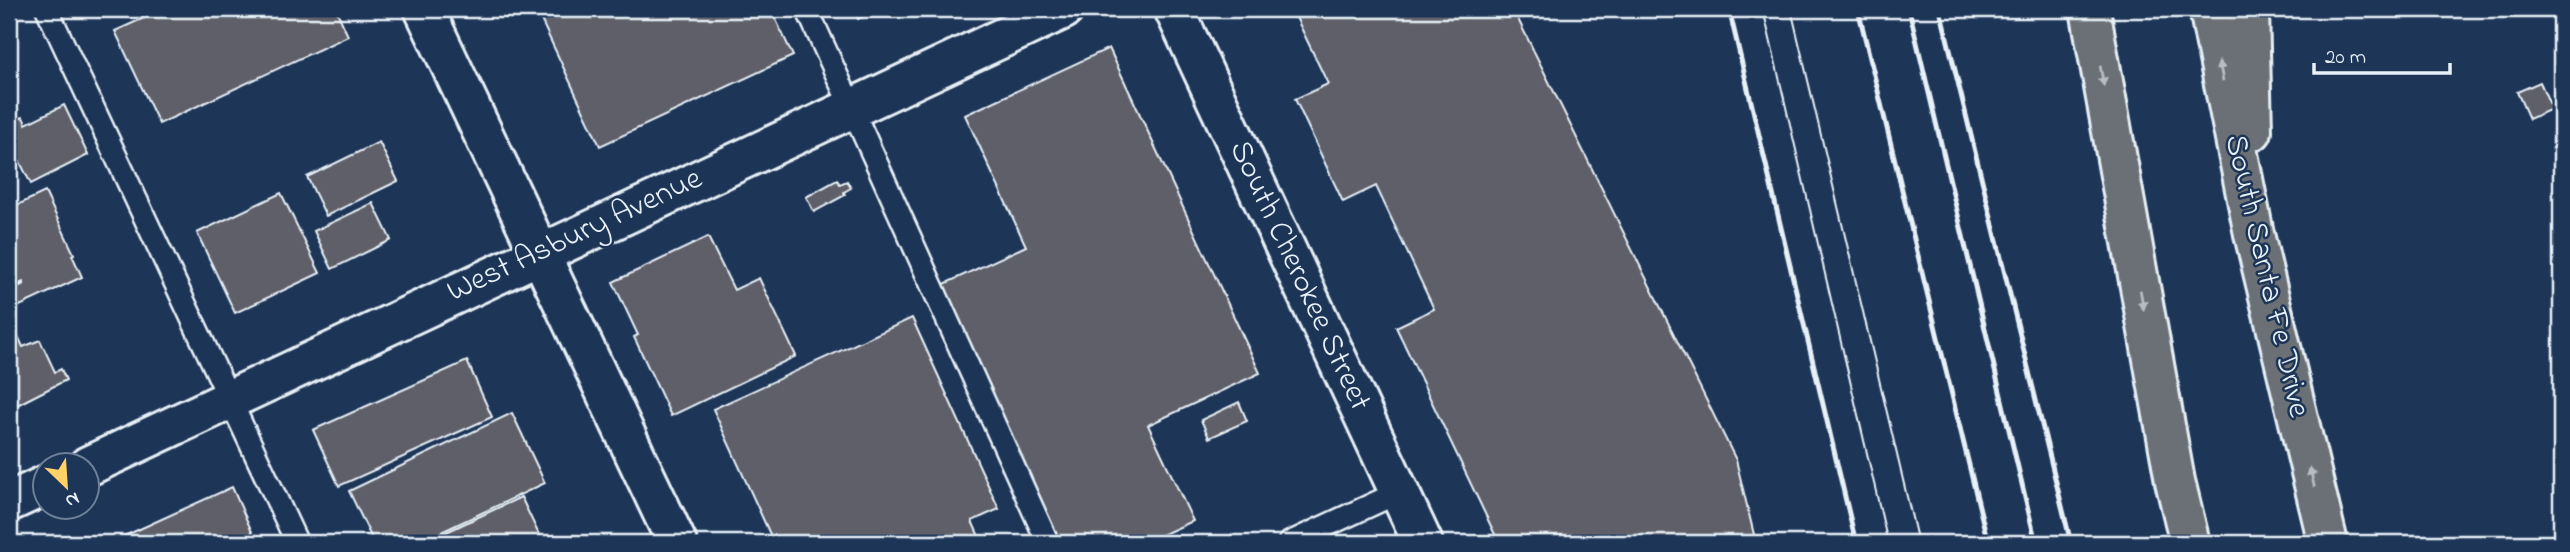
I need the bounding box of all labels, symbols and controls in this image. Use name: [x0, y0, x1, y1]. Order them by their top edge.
scale bar: [2314, 32, 2451, 76]
text: 20 m: [2325, 43, 2366, 73]
one-way arrow: [2216, 60, 2227, 82]
one-way arrow: [2097, 65, 2108, 87]
street label: South Santa Fe Drive: [2211, 130, 2322, 423]
street label: South Cherokee Street: [1216, 133, 1382, 419]
street label: West Asbury Avenue: [440, 156, 711, 316]
one-way arrow: [2137, 289, 2148, 311]
north arrow: [32, 450, 102, 520]
one-way arrow: [2306, 466, 2317, 488]
text: N: [60, 484, 84, 514]

